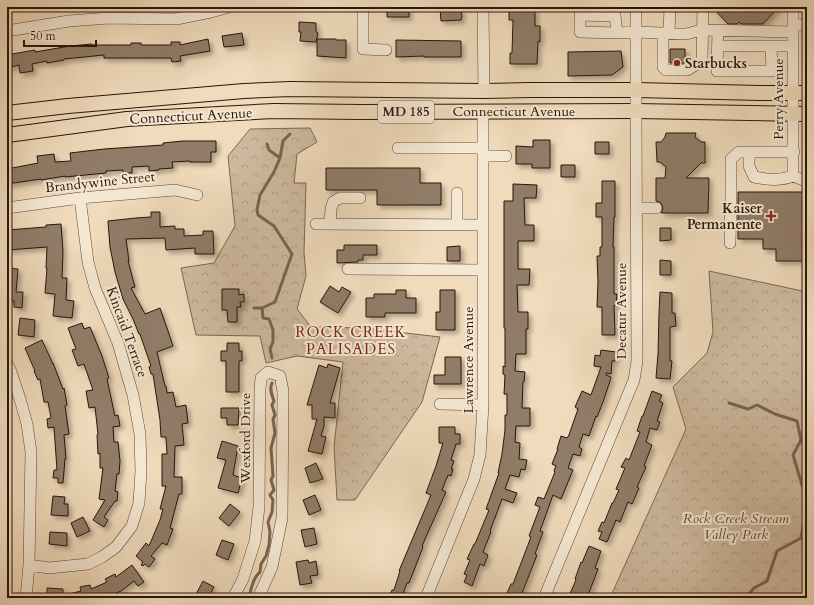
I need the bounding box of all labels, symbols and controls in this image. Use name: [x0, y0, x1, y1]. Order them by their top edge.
scale bar: [24, 22, 96, 48]
text: 50 m: [30, 28, 57, 44]
place label: Starbucks: [685, 54, 747, 73]
marker: Starbucks: [672, 58, 682, 68]
street label: Perry Avenue: [769, 58, 788, 140]
road number: MD 185: [378, 101, 434, 123]
street label: Connecticut Avenue: [453, 102, 575, 121]
street label: Connecticut Avenue: [129, 103, 253, 129]
street label: Brandywine Street: [44, 167, 156, 197]
place label: Kaiser Permanente: [687, 199, 762, 234]
marker: Kaiser Permanente: [765, 210, 777, 222]
street label: Decatur Avenue: [612, 263, 631, 359]
street label: Kincaid Terrace: [102, 284, 152, 380]
street label: Lawrence Avenue: [459, 306, 478, 414]
district label: ROCK CREEK PALISADES: [295, 322, 407, 359]
street label: Wexford Drive: [236, 393, 255, 484]
park label: Rock Creek Stream Valley Park: [683, 509, 790, 544]

